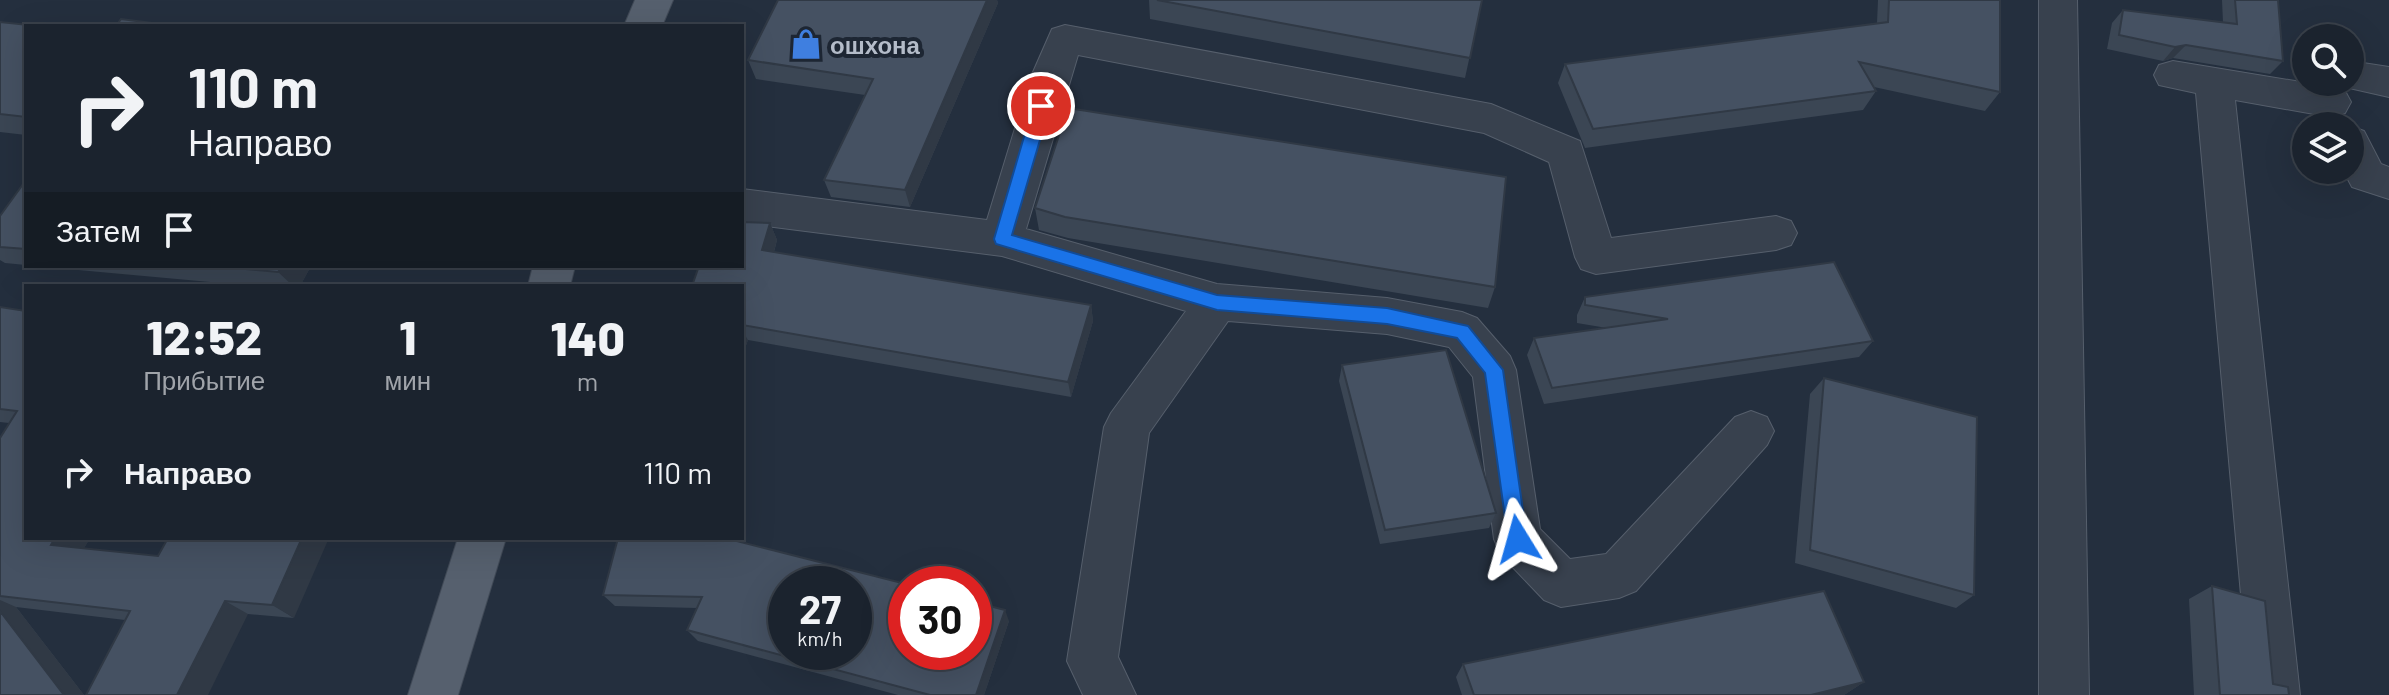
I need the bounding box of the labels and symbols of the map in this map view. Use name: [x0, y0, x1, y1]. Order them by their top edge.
shop icon: ошхона: [789, 27, 823, 61]
place label: ошхона: [830, 30, 921, 59]
pin: [1007, 72, 1075, 140]
position arrow: [1476, 497, 1560, 581]
speed limit sign: 30: [888, 566, 992, 670]

